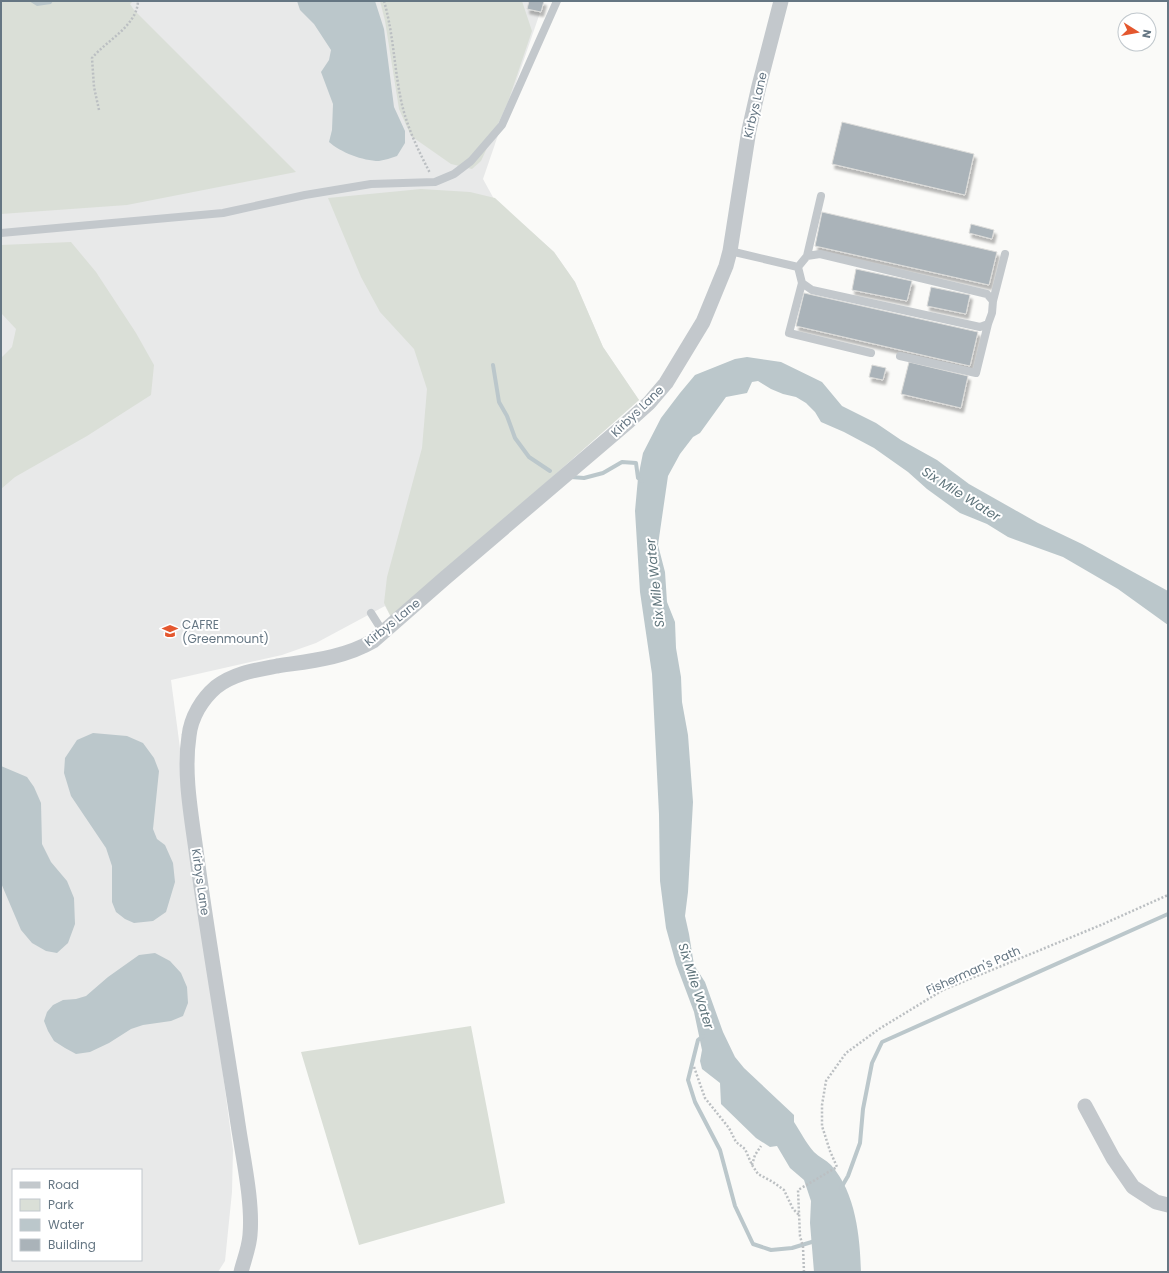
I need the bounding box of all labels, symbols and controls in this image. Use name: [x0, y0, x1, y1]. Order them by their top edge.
north arrow: [1117, 12, 1157, 52]
text: N: [1138, 28, 1155, 39]
street label: Kirbys Lane: [739, 70, 771, 140]
street label: Kirbys Lane: [607, 381, 667, 441]
water label: Six Mile Water: [918, 462, 1005, 526]
water label: Six Mile Water: [641, 536, 669, 629]
street label: Kirbys Lane: [360, 594, 424, 650]
place label: CAFRE (Greenmount): [182, 616, 269, 647]
school or university icon: CAFRE (Greenmount): [161, 622, 179, 640]
street label: Kirbys Lane: [188, 847, 214, 917]
water label: Six Mile Water: [673, 940, 719, 1033]
street label: Fisherman's Path: [923, 942, 1023, 998]
legend: [12, 1169, 142, 1261]
text: Road: [48, 1176, 79, 1193]
text: Park: [48, 1196, 75, 1213]
text: Water: [48, 1216, 85, 1233]
text: Building: [48, 1236, 96, 1253]

